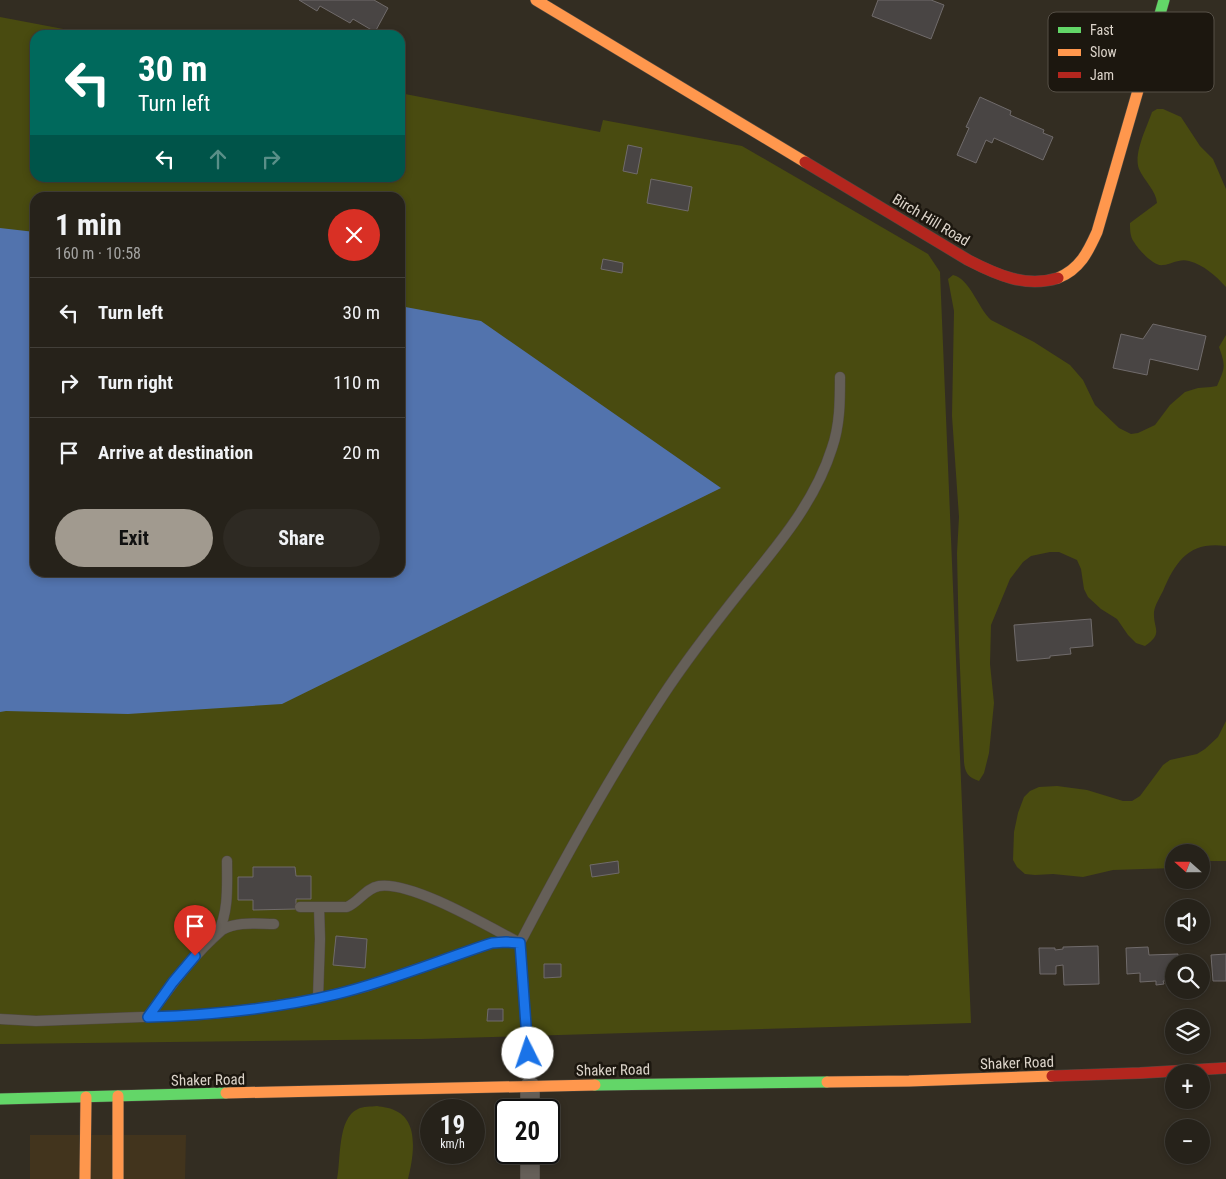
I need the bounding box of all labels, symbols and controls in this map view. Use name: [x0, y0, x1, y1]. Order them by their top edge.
legend: [1048, 12, 1214, 92]
text: Fast: [1090, 22, 1114, 38]
text: Slow: [1090, 44, 1117, 60]
text: 30 m: [138, 49, 207, 90]
icon: left: [55, 50, 120, 115]
text: Jam: [1090, 67, 1114, 83]
text: Turn left: [138, 91, 210, 116]
icon: left: [151, 145, 179, 173]
icon: ahead: [204, 145, 232, 173]
icon: right: [257, 145, 285, 173]
street label: Birch Hill Road: [889, 190, 973, 250]
text: 1 min: [55, 207, 122, 242]
button: close: [328, 209, 380, 261]
text: 160 m · 10:58: [55, 244, 141, 263]
icon: left: [55, 299, 83, 327]
text: Turn left: [98, 301, 163, 324]
text: 30 m: [343, 301, 380, 324]
icon: right: [55, 369, 83, 397]
text: Turn right: [98, 371, 173, 394]
text: 110 m: [333, 371, 380, 394]
icon: arrive: [55, 439, 83, 467]
text: Arrive at destination: [98, 441, 253, 464]
text: 20 m: [343, 441, 380, 464]
button: Exit: [55, 509, 213, 567]
button: Share: [223, 509, 380, 567]
north arrow: [1165, 844, 1210, 889]
map controls: [1165, 844, 1210, 1164]
button: sound: [1165, 899, 1210, 944]
pin: [174, 905, 216, 956]
icon: arrive: [181, 912, 209, 940]
button: search: [1165, 954, 1210, 999]
button: layers: [1165, 1009, 1210, 1054]
position arrow: [501, 1026, 553, 1078]
street label: Shaker Road: [980, 1053, 1054, 1073]
street label: Shaker Road: [576, 1060, 650, 1080]
button: +: [1165, 1064, 1210, 1109]
street label: Shaker Road: [171, 1070, 245, 1090]
speed limit sign: 20: [495, 1099, 560, 1164]
text: 19: [440, 1111, 465, 1140]
button: −: [1165, 1119, 1210, 1164]
text: km/h: [440, 1137, 465, 1151]

